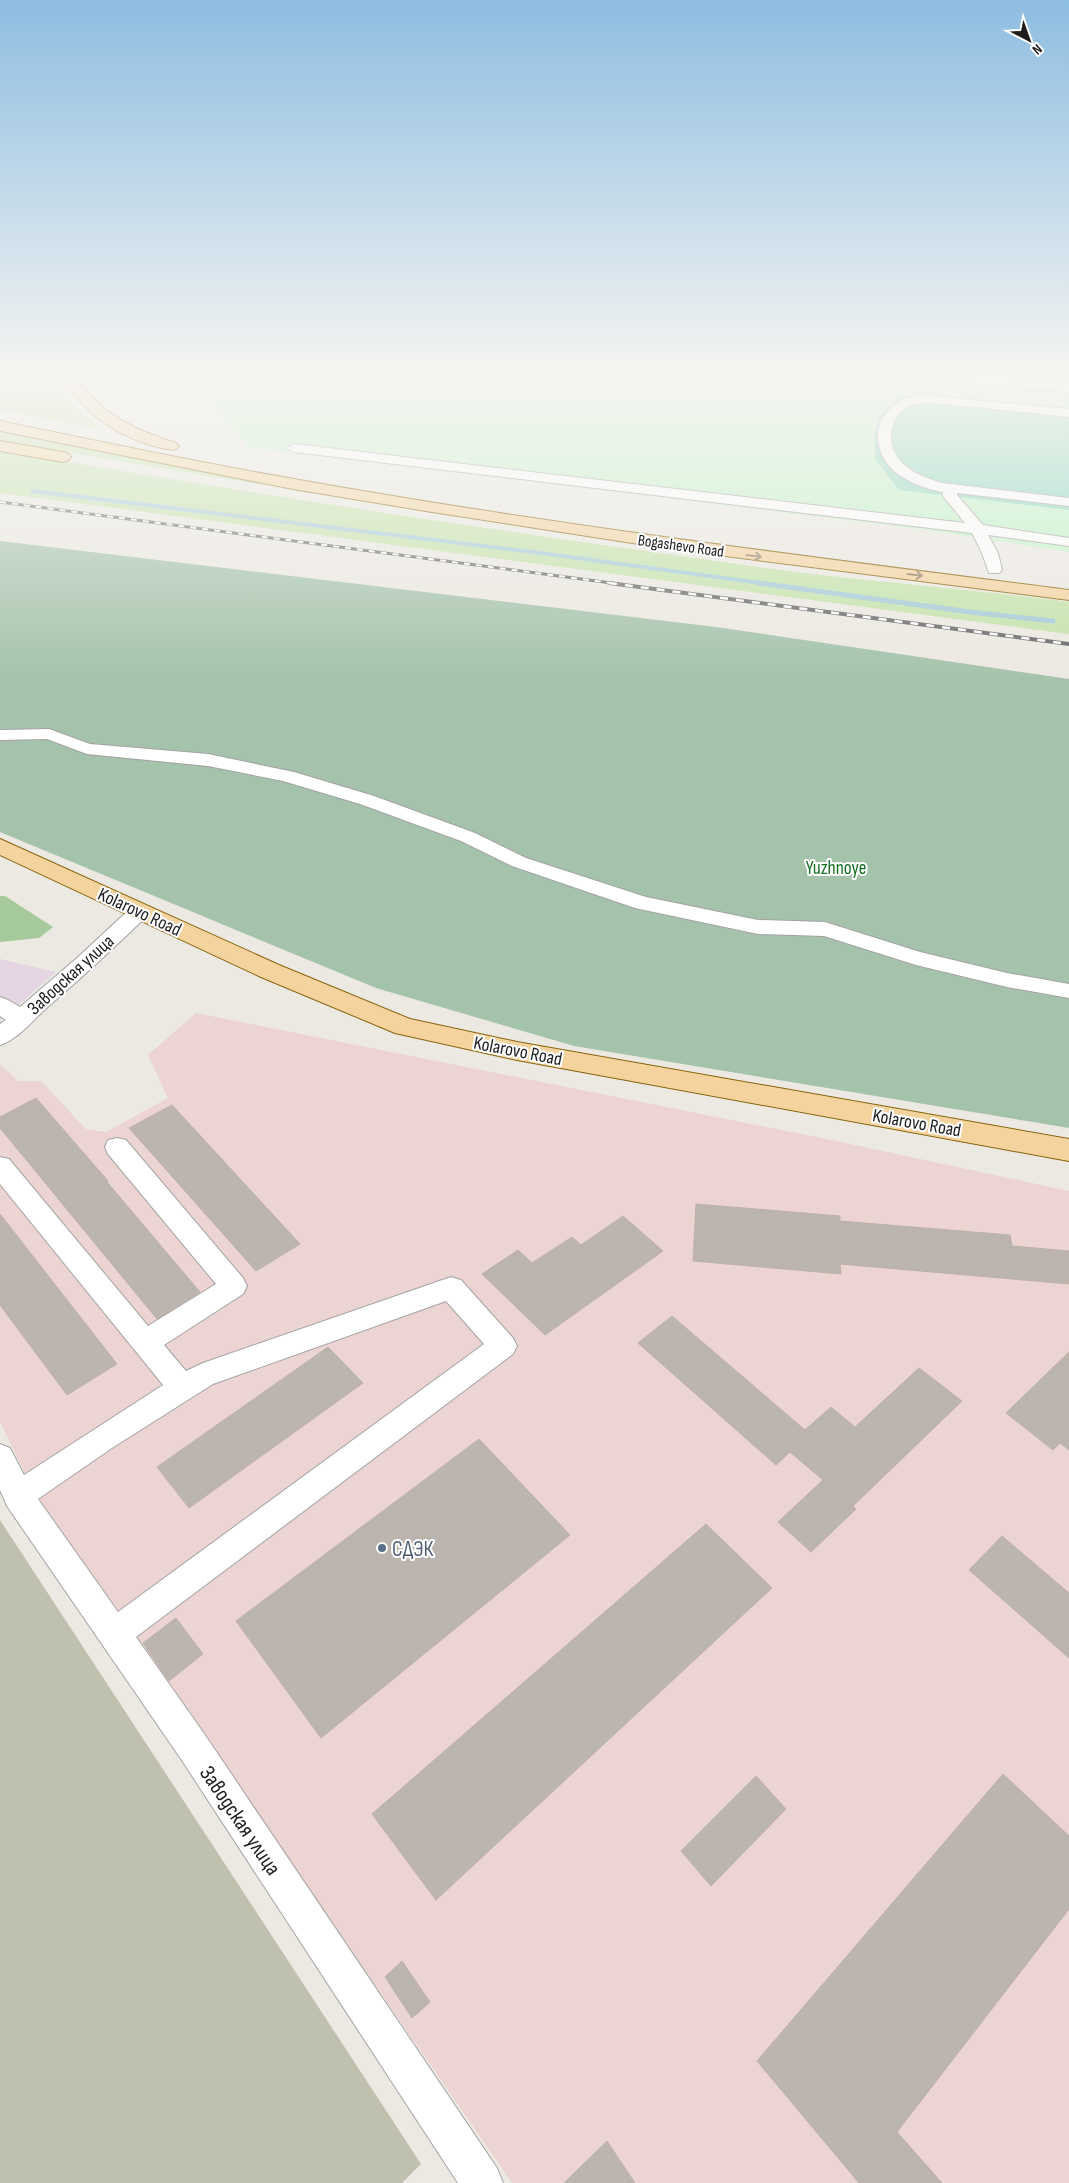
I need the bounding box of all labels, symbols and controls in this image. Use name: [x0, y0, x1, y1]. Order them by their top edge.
north arrow: [1004, 15, 1054, 65]
text: N: [1029, 41, 1046, 58]
street label: Bogashevo Road: [636, 531, 725, 562]
one-way arrow: [746, 551, 762, 561]
one-way arrow: [907, 570, 923, 580]
park label: Yuzhnoye: [806, 857, 866, 880]
street label: Kolarovo Road: [94, 883, 185, 942]
street label: Заводская улица: [23, 930, 119, 1020]
street label: Kolarovo Road: [472, 1032, 564, 1071]
street label: Kolarovo Road: [871, 1104, 963, 1143]
place label: СДЭК: [392, 1536, 433, 1563]
marker: СДЭК: [376, 1542, 388, 1554]
street label: Заводская улица: [193, 1761, 286, 1881]

